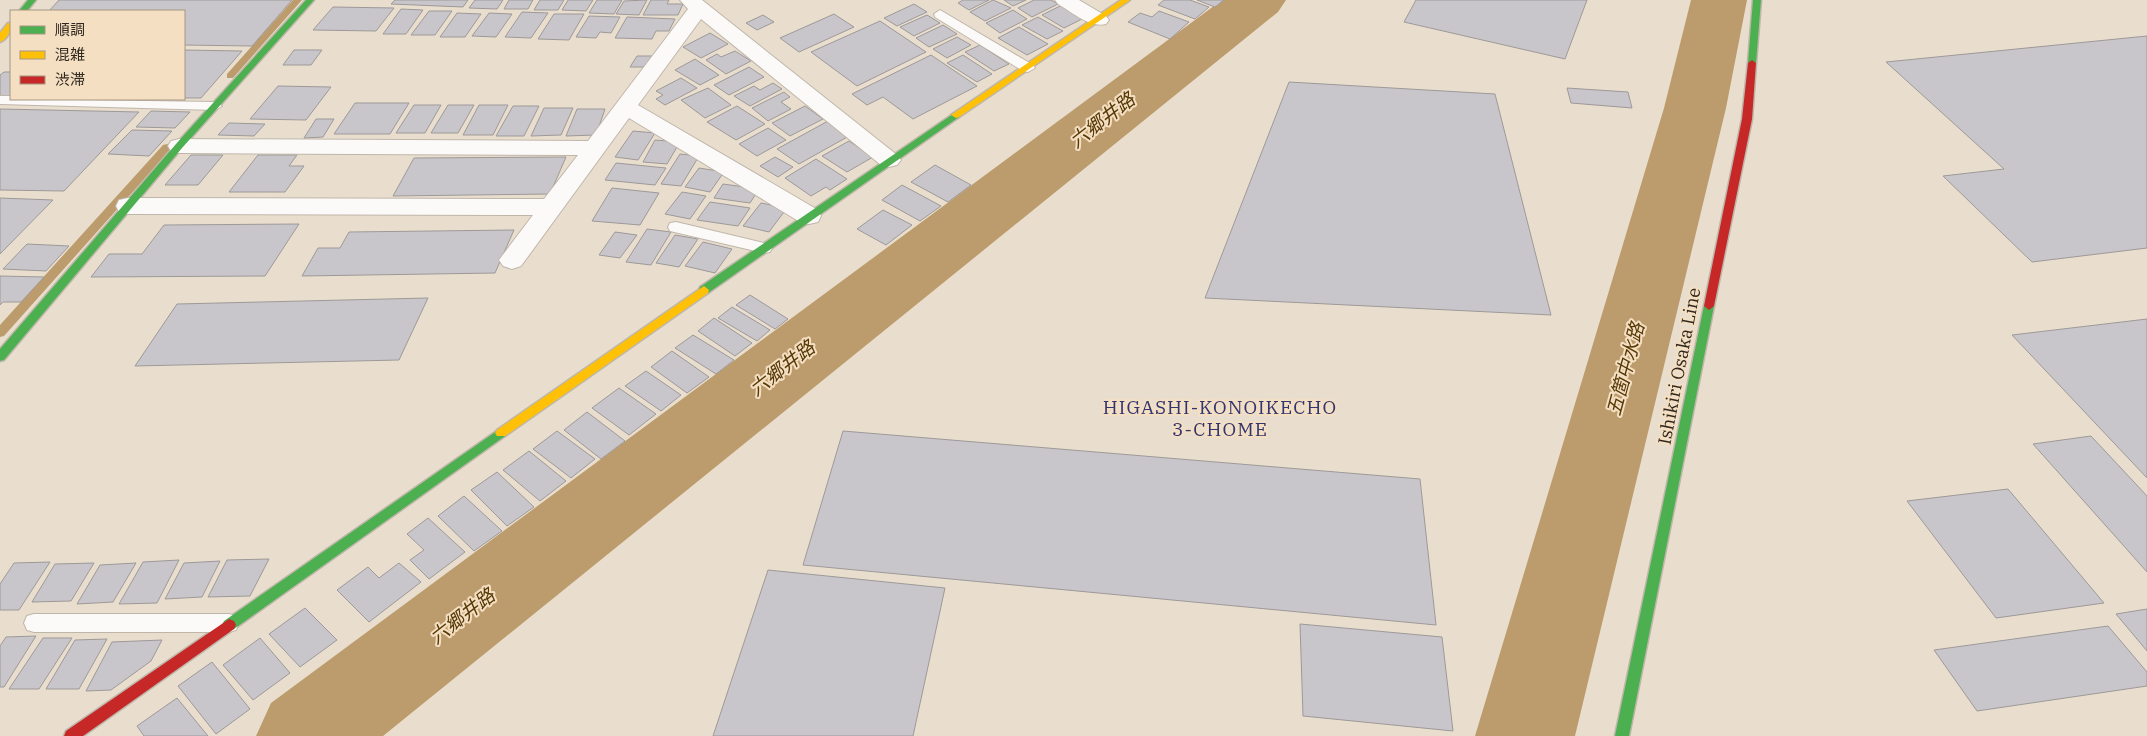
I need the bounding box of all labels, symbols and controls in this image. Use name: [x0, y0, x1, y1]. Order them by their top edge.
legend: [10, 10, 185, 100]
text: 順調: [55, 20, 85, 39]
text: 混雑: [55, 45, 85, 64]
text: 渋滞: [55, 70, 85, 89]
water label: 六郷井路: [1065, 86, 1141, 153]
street label: Ishikiri Osaka Line: [1652, 286, 1706, 446]
water label: 五箇中水路: [1601, 318, 1649, 418]
water label: 六郷井路: [745, 334, 821, 401]
district label: HIGASHI-KONOIKECHO 3-CHOME: [1103, 395, 1337, 441]
water label: 六郷井路: [425, 582, 501, 649]

